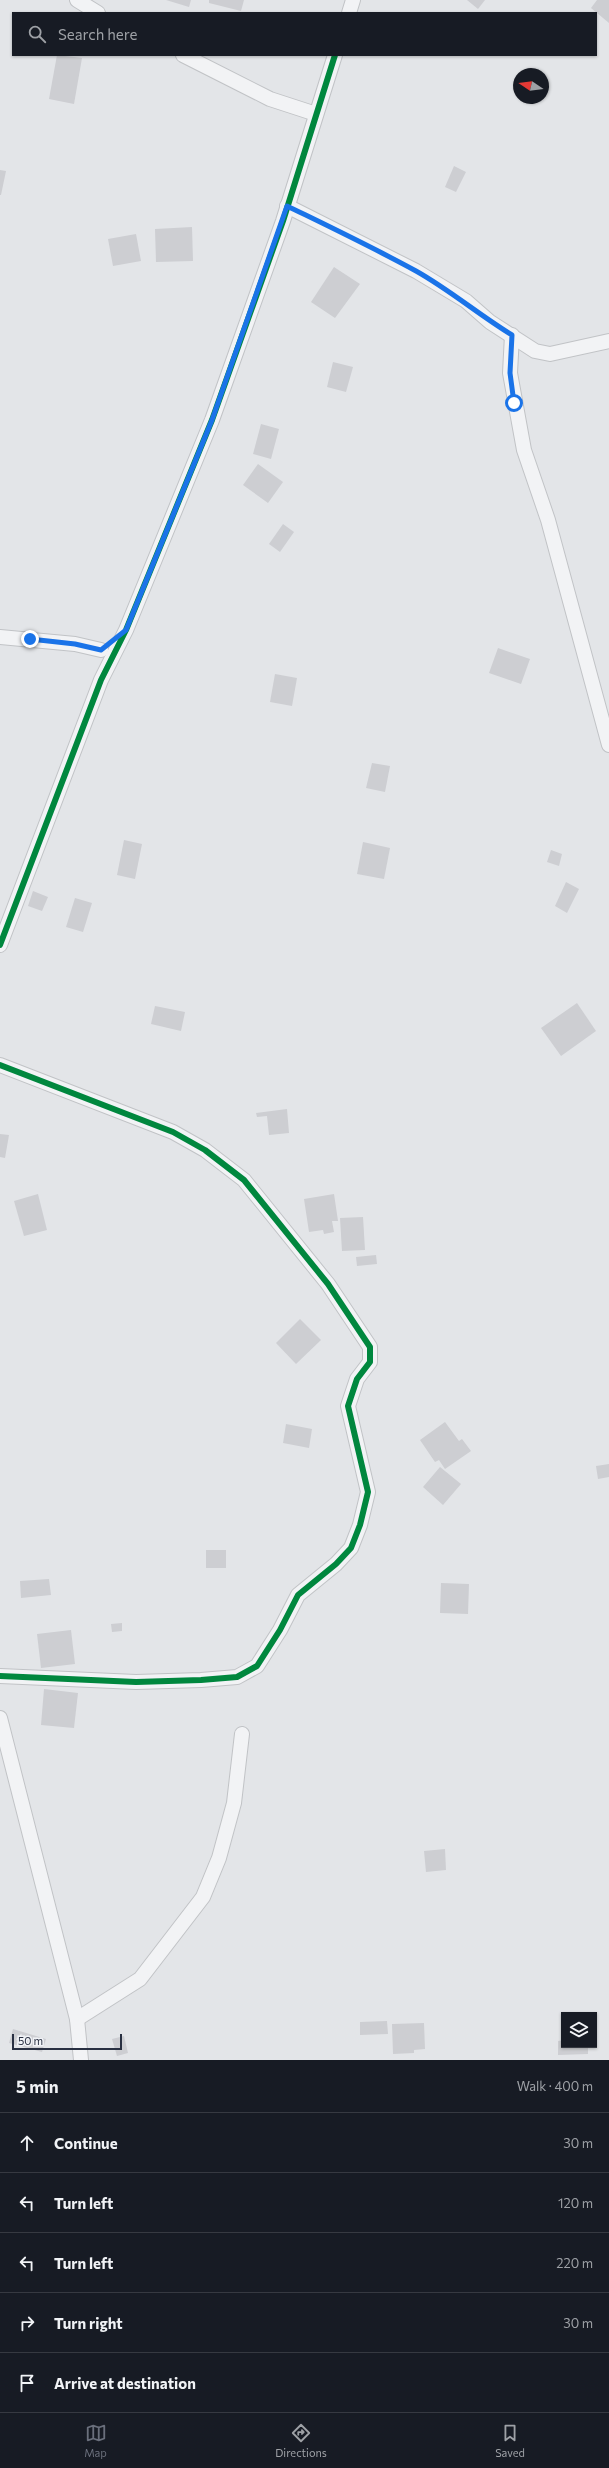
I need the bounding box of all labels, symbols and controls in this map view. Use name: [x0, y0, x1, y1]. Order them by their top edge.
search box: [12, 12, 597, 56]
icon: search: [26, 23, 48, 45]
text: Search here: [58, 25, 137, 43]
north arrow: [513, 68, 549, 104]
route start: [505, 394, 523, 412]
route end: [21, 630, 39, 648]
map controls: [561, 2012, 597, 2048]
button: layers: [561, 2012, 597, 2048]
scale bar: [12, 2032, 122, 2051]
text: 50 m: [18, 2034, 43, 2047]
text: 5 min: [16, 2076, 59, 2097]
text: Walk · 400 m: [517, 2078, 593, 2094]
icon: ahead: [16, 2132, 38, 2154]
text: Continue: [54, 2134, 118, 2152]
text: 30 m: [563, 2135, 593, 2151]
icon: left: [16, 2192, 38, 2214]
text: Turn left: [54, 2194, 113, 2212]
text: 120 m: [558, 2195, 593, 2211]
icon: left: [16, 2252, 38, 2274]
text: Turn left: [54, 2254, 113, 2272]
text: 220 m: [556, 2255, 593, 2271]
icon: right: [16, 2312, 38, 2334]
text: Turn right: [54, 2314, 123, 2332]
text: 30 m: [563, 2315, 593, 2331]
icon: arrive: [16, 2372, 38, 2394]
text: Arrive at destination: [54, 2374, 196, 2392]
tab: Map: [84, 2422, 107, 2459]
tab: Directions: [275, 2422, 327, 2459]
tab: Saved: [495, 2422, 525, 2459]

